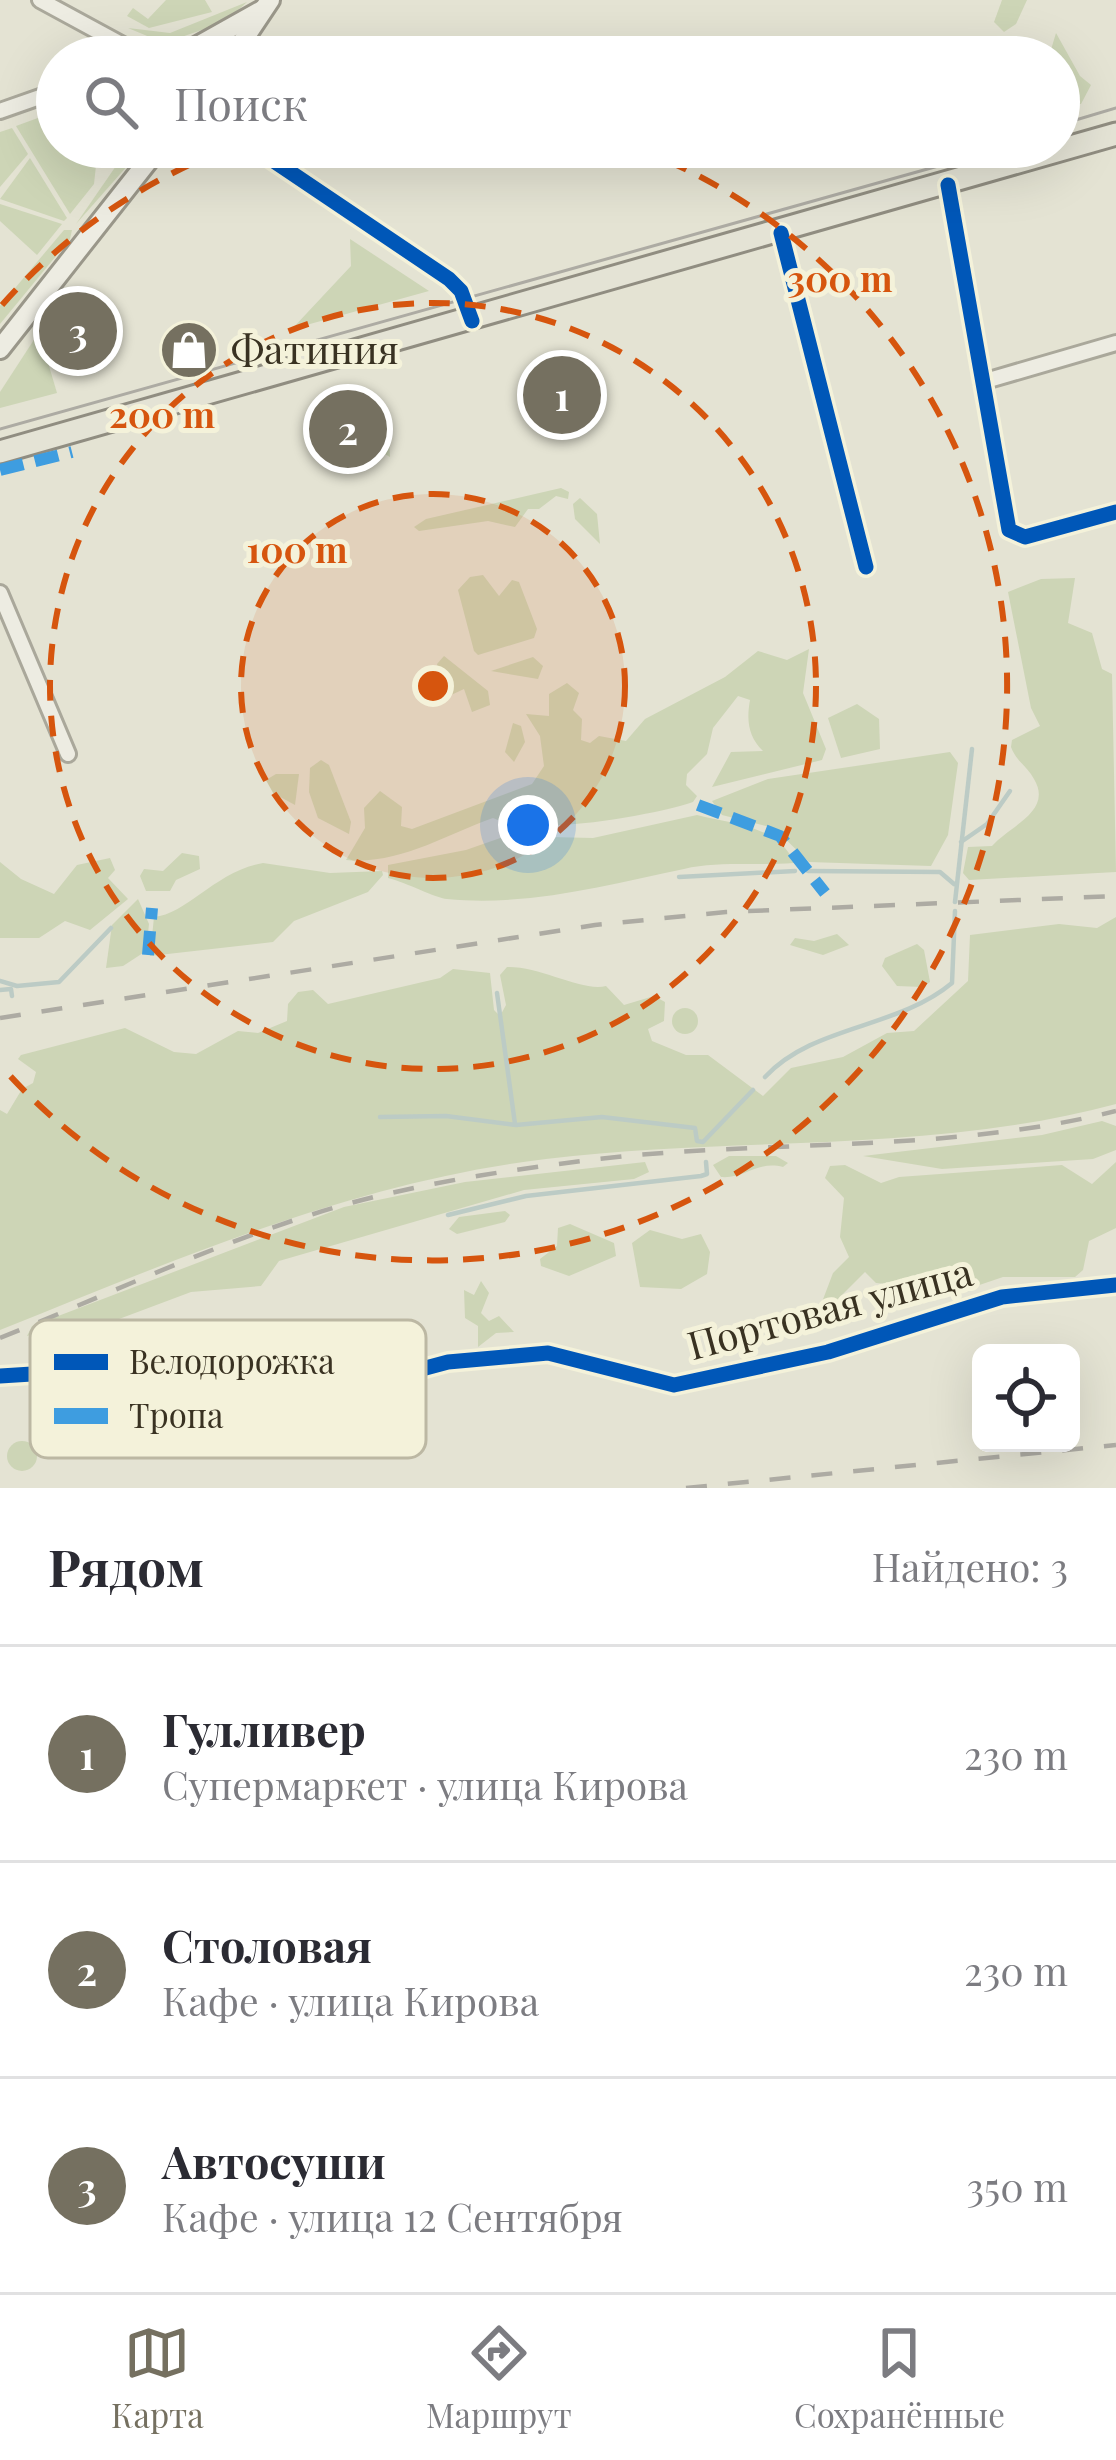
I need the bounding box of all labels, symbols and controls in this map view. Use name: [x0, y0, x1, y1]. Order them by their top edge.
search box: [36, 36, 1080, 168]
icon: search: [78, 69, 144, 135]
text: Поиск: [174, 72, 308, 132]
text: 300 m: [788, 253, 893, 301]
pin: 3: [39, 286, 117, 376]
shop icon: Фатиния: [158, 319, 220, 381]
place label: Фатиния: [231, 322, 399, 374]
pin: 1: [523, 350, 601, 440]
pin: 2: [309, 384, 387, 474]
text: 200 m: [109, 389, 216, 437]
text: 100 m: [246, 524, 348, 572]
centre of rings: [412, 665, 454, 707]
your location: [498, 795, 558, 855]
street label: Портовая улица: [681, 1244, 978, 1370]
legend: [30, 1320, 426, 1458]
text: Велодорожка: [129, 1338, 335, 1382]
map controls: [972, 1344, 1080, 1452]
button: locate: [972, 1344, 1080, 1452]
text: Тропа: [129, 1392, 224, 1436]
text: Рядом: [48, 1532, 204, 1600]
text: Найдено: 3: [872, 1540, 1068, 1592]
text: Гулливер: [162, 1698, 366, 1758]
text: 1: [80, 1728, 94, 1780]
text: 230 m: [964, 1728, 1068, 1780]
text: Супермаркет · улица Кирова: [162, 1758, 688, 1810]
text: Столовая: [162, 1914, 372, 1974]
text: 2: [77, 1944, 97, 1996]
text: 230 m: [964, 1944, 1068, 1996]
text: Кафе · улица Кирова: [162, 1974, 539, 2026]
text: Автосуши: [162, 2130, 386, 2190]
text: 3: [77, 2160, 97, 2212]
text: 350 m: [966, 2160, 1068, 2212]
text: Кафе · улица 12 Сентября: [162, 2190, 623, 2242]
tab: Карта: [111, 2320, 204, 2436]
tab: Маршрут: [426, 2320, 572, 2436]
tab: Сохранённые: [794, 2320, 1005, 2436]

